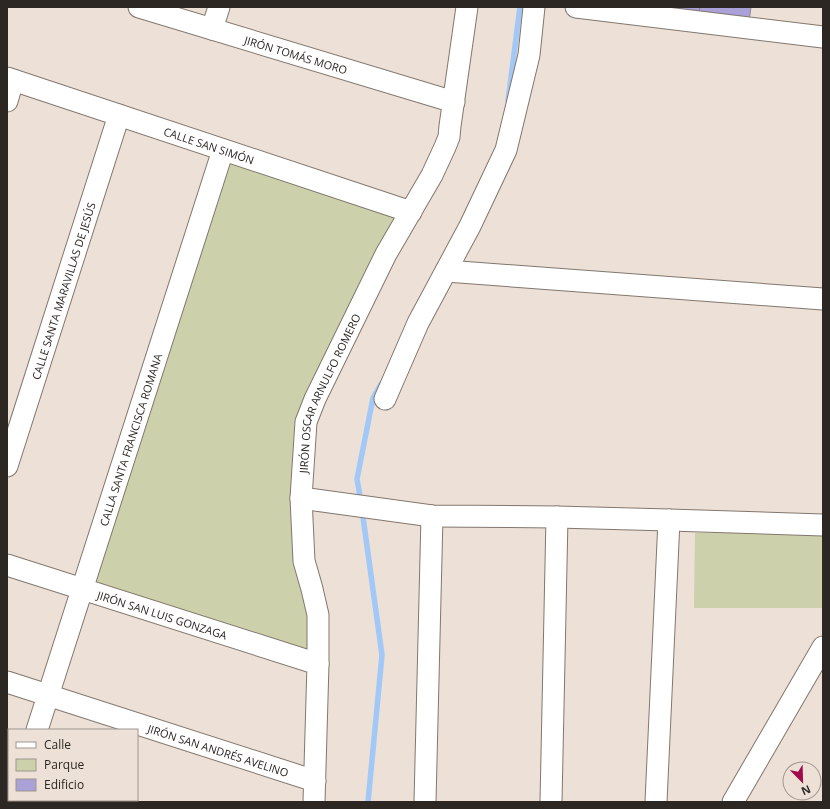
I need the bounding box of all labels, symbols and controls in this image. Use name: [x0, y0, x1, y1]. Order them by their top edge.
street label: JIRÓN TOMÁS MORO: [242, 31, 349, 77]
street label: CALLE SAN SIMÓN: [162, 123, 256, 167]
street label: CALLE SANTA MARAVILLAS DE JESÚS: [28, 200, 98, 381]
street label: JIRÓN OSCAR ARNULFO ROMERO: [295, 311, 363, 475]
street label: CALLA SANTA FRANCISCA ROMANA: [95, 351, 165, 528]
street label: JIRÓN SAN LUIS GONZAGA: [94, 586, 229, 642]
street label: JIRÓN SAN ANDRÉS AVELINO: [145, 720, 291, 780]
legend: [8, 729, 138, 801]
text: Calle: [44, 736, 71, 753]
text: Parque: [44, 756, 84, 773]
north arrow: [782, 761, 822, 801]
text: Edificio: [44, 776, 84, 793]
text: N: [799, 782, 813, 799]

